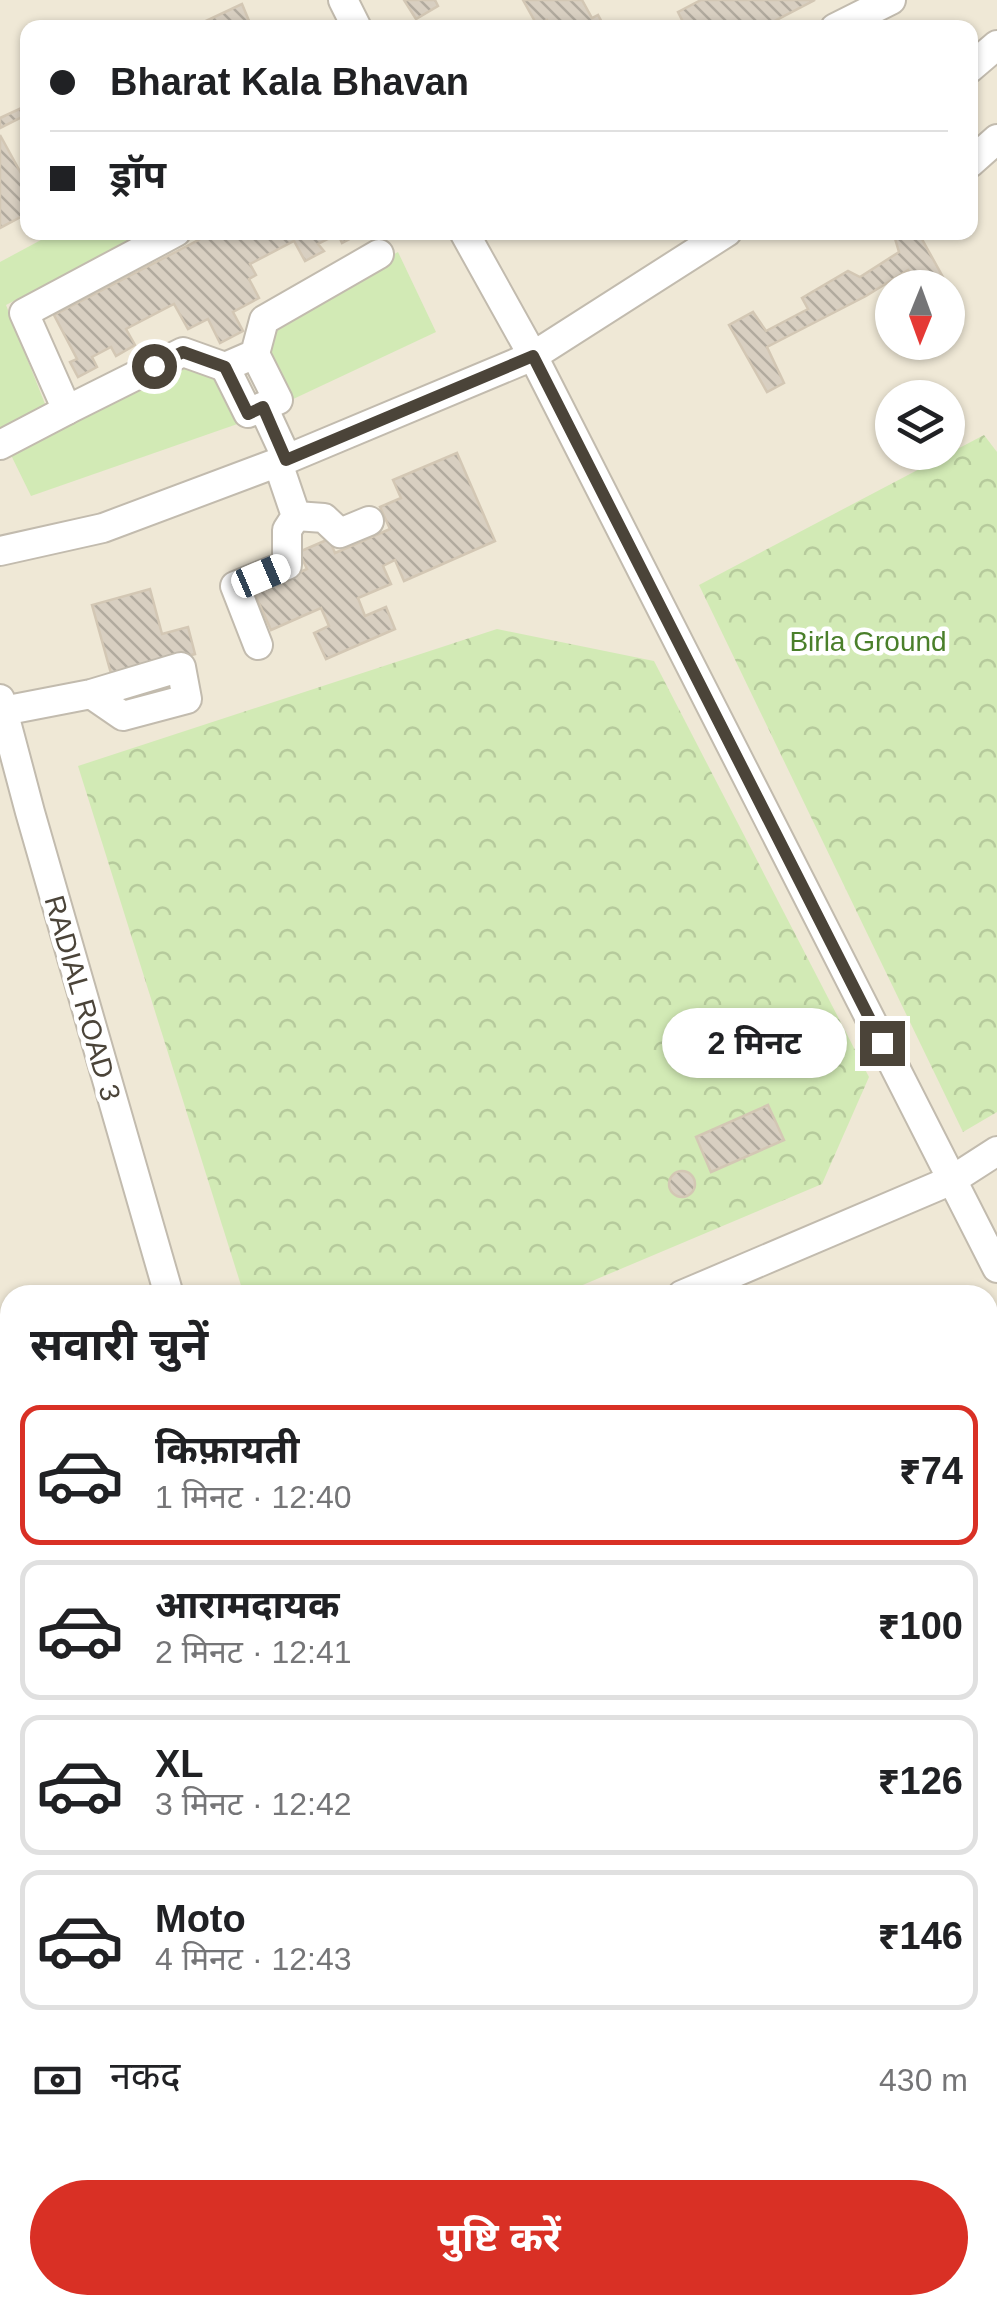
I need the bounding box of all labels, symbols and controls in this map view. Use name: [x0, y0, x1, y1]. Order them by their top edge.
text: Bharat Kala Bhavan: [110, 61, 469, 103]
text: ड्रॉप: [110, 154, 166, 196]
north arrow: [875, 270, 965, 360]
map controls: [875, 270, 965, 470]
route start: [132, 344, 177, 389]
button: layers: [875, 380, 965, 470]
car: [228, 550, 294, 602]
park label: Birla Ground: [789, 626, 947, 657]
street label: RADIAL ROAD 3: [38, 892, 127, 1104]
callout: 2 मिनट: [662, 1008, 847, 1078]
route end: [860, 1021, 905, 1066]
text: 2 मिनट: [708, 1025, 801, 1061]
text: सवारी चुनें: [30, 1319, 208, 1370]
text: किफ़ायती: [155, 1429, 299, 1471]
icon: car: [35, 1430, 125, 1520]
text: ₹74: [899, 1450, 963, 1492]
text: 1 मिनट · 12:40: [155, 1479, 352, 1515]
text: आरामदायक: [155, 1584, 339, 1626]
icon: car: [35, 1585, 125, 1675]
text: ₹100: [878, 1605, 963, 1647]
text: 2 मिनट · 12:41: [155, 1634, 352, 1670]
icon: car: [35, 1740, 125, 1830]
text: XL: [155, 1743, 204, 1785]
text: ₹126: [878, 1760, 963, 1802]
text: 3 मिनट · 12:42: [155, 1786, 352, 1822]
icon: car: [35, 1895, 125, 1985]
text: Moto: [155, 1898, 246, 1940]
text: ₹146: [878, 1915, 963, 1957]
text: 4 मिनट · 12:43: [155, 1941, 352, 1977]
icon: cash: [30, 2053, 85, 2108]
text: नकद: [110, 2055, 180, 2097]
text: 430 m: [879, 2062, 968, 2098]
button: पुष्टि करें: [30, 2180, 968, 2295]

